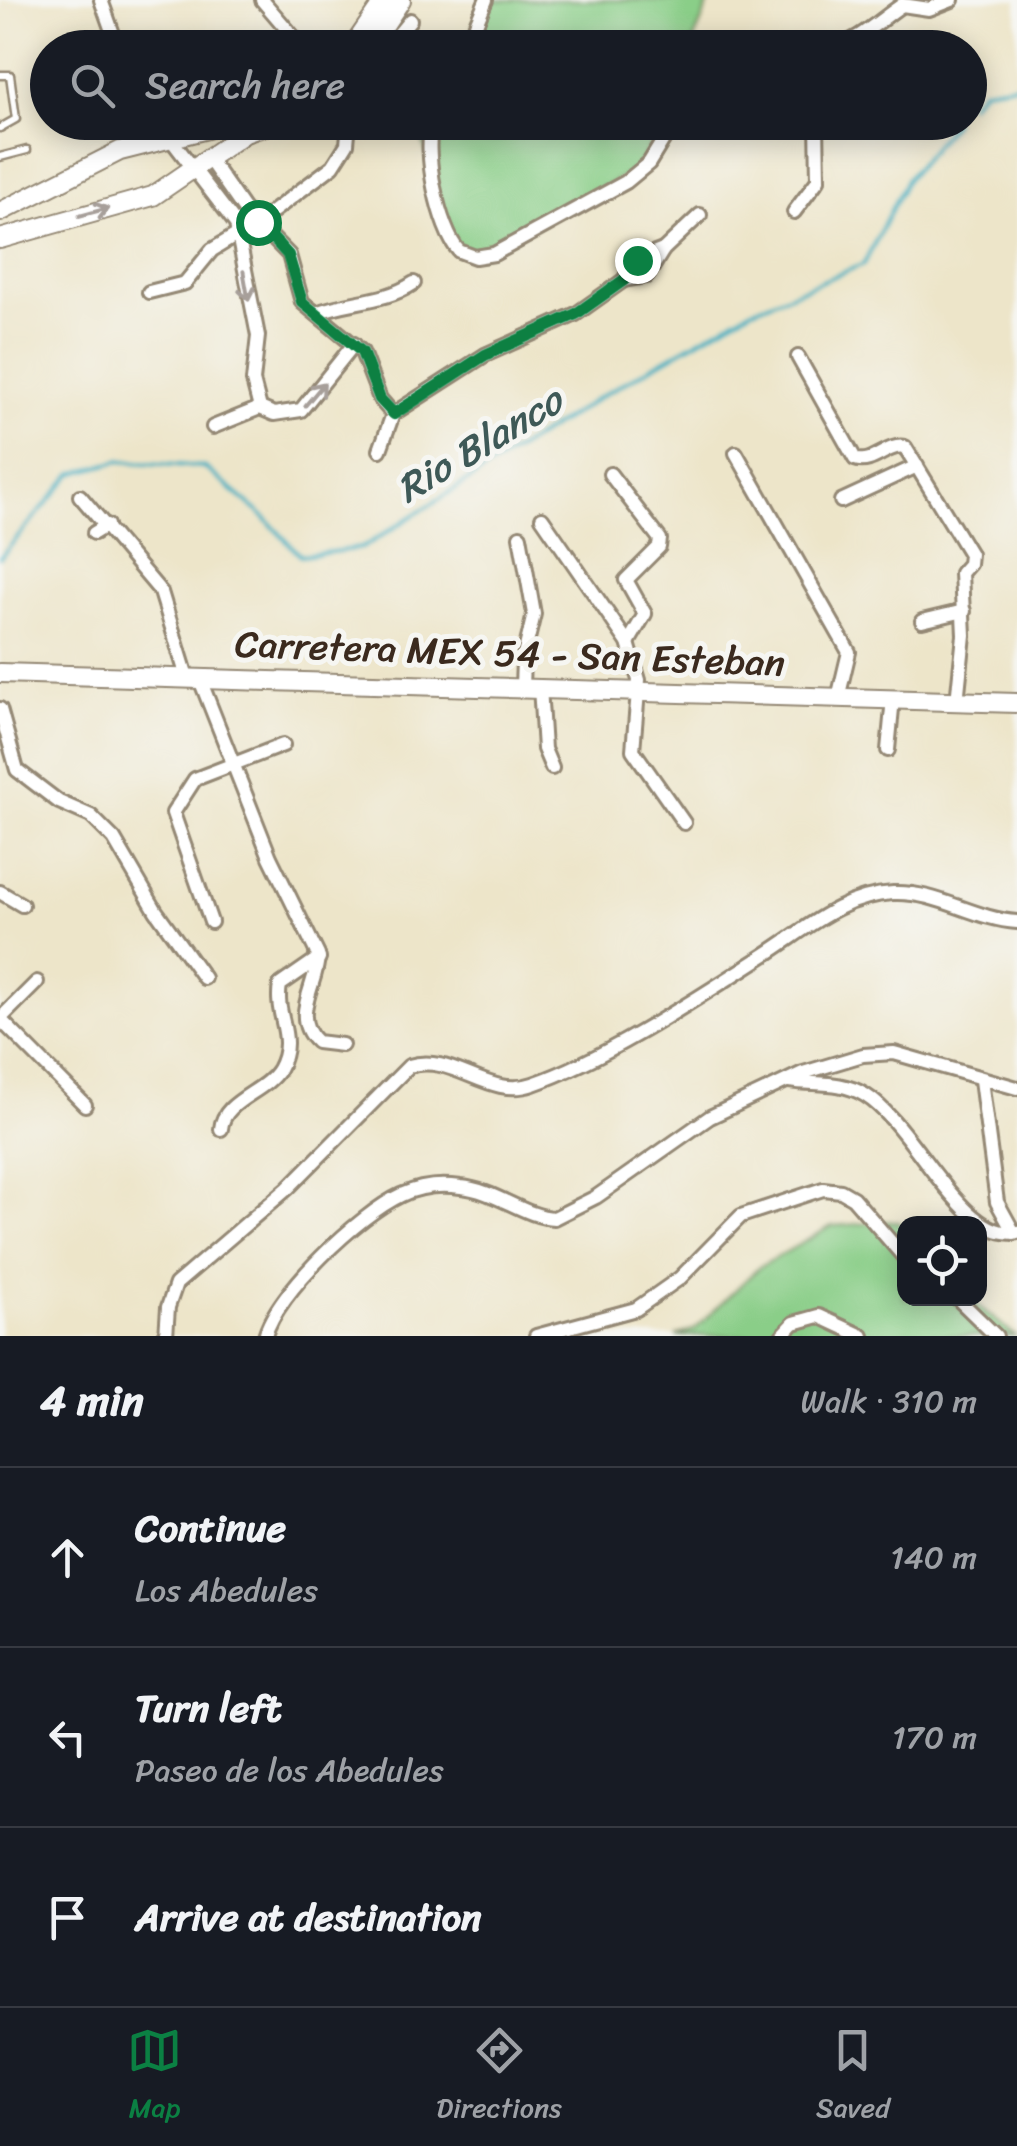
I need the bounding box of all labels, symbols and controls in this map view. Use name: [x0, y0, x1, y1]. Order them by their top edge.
search box: [30, 30, 987, 140]
text: Search here: [145, 52, 345, 119]
icon: search: [65, 58, 120, 113]
route start: [236, 200, 282, 246]
one-way arrow: [77, 201, 109, 220]
route end: [615, 238, 661, 284]
one-way arrow: [237, 270, 256, 302]
water label: Rio Blanco: [382, 364, 580, 522]
one-way arrow: [304, 382, 326, 408]
street label: Carretera MEX 54 - San Esteban: [234, 610, 786, 697]
map controls: [897, 1216, 987, 1306]
button: locate: [897, 1216, 987, 1306]
text: 4 min: [40, 1364, 144, 1438]
text: Walk · 310 m: [801, 1373, 977, 1430]
text: Continue: [135, 1495, 286, 1562]
text: 140 m: [890, 1529, 977, 1586]
icon: ahead: [40, 1530, 95, 1585]
text: Los Abedules: [135, 1562, 318, 1619]
text: Turn left: [135, 1675, 281, 1742]
text: 170 m: [892, 1709, 977, 1766]
icon: left: [40, 1710, 95, 1765]
text: Paseo de los Abedules: [135, 1742, 444, 1799]
text: Arrive at destination: [135, 1884, 482, 1951]
icon: arrive: [40, 1890, 95, 1945]
tab: Map: [127, 2023, 182, 2132]
tab: Directions: [436, 2023, 562, 2132]
tab: Saved: [816, 2023, 890, 2132]

